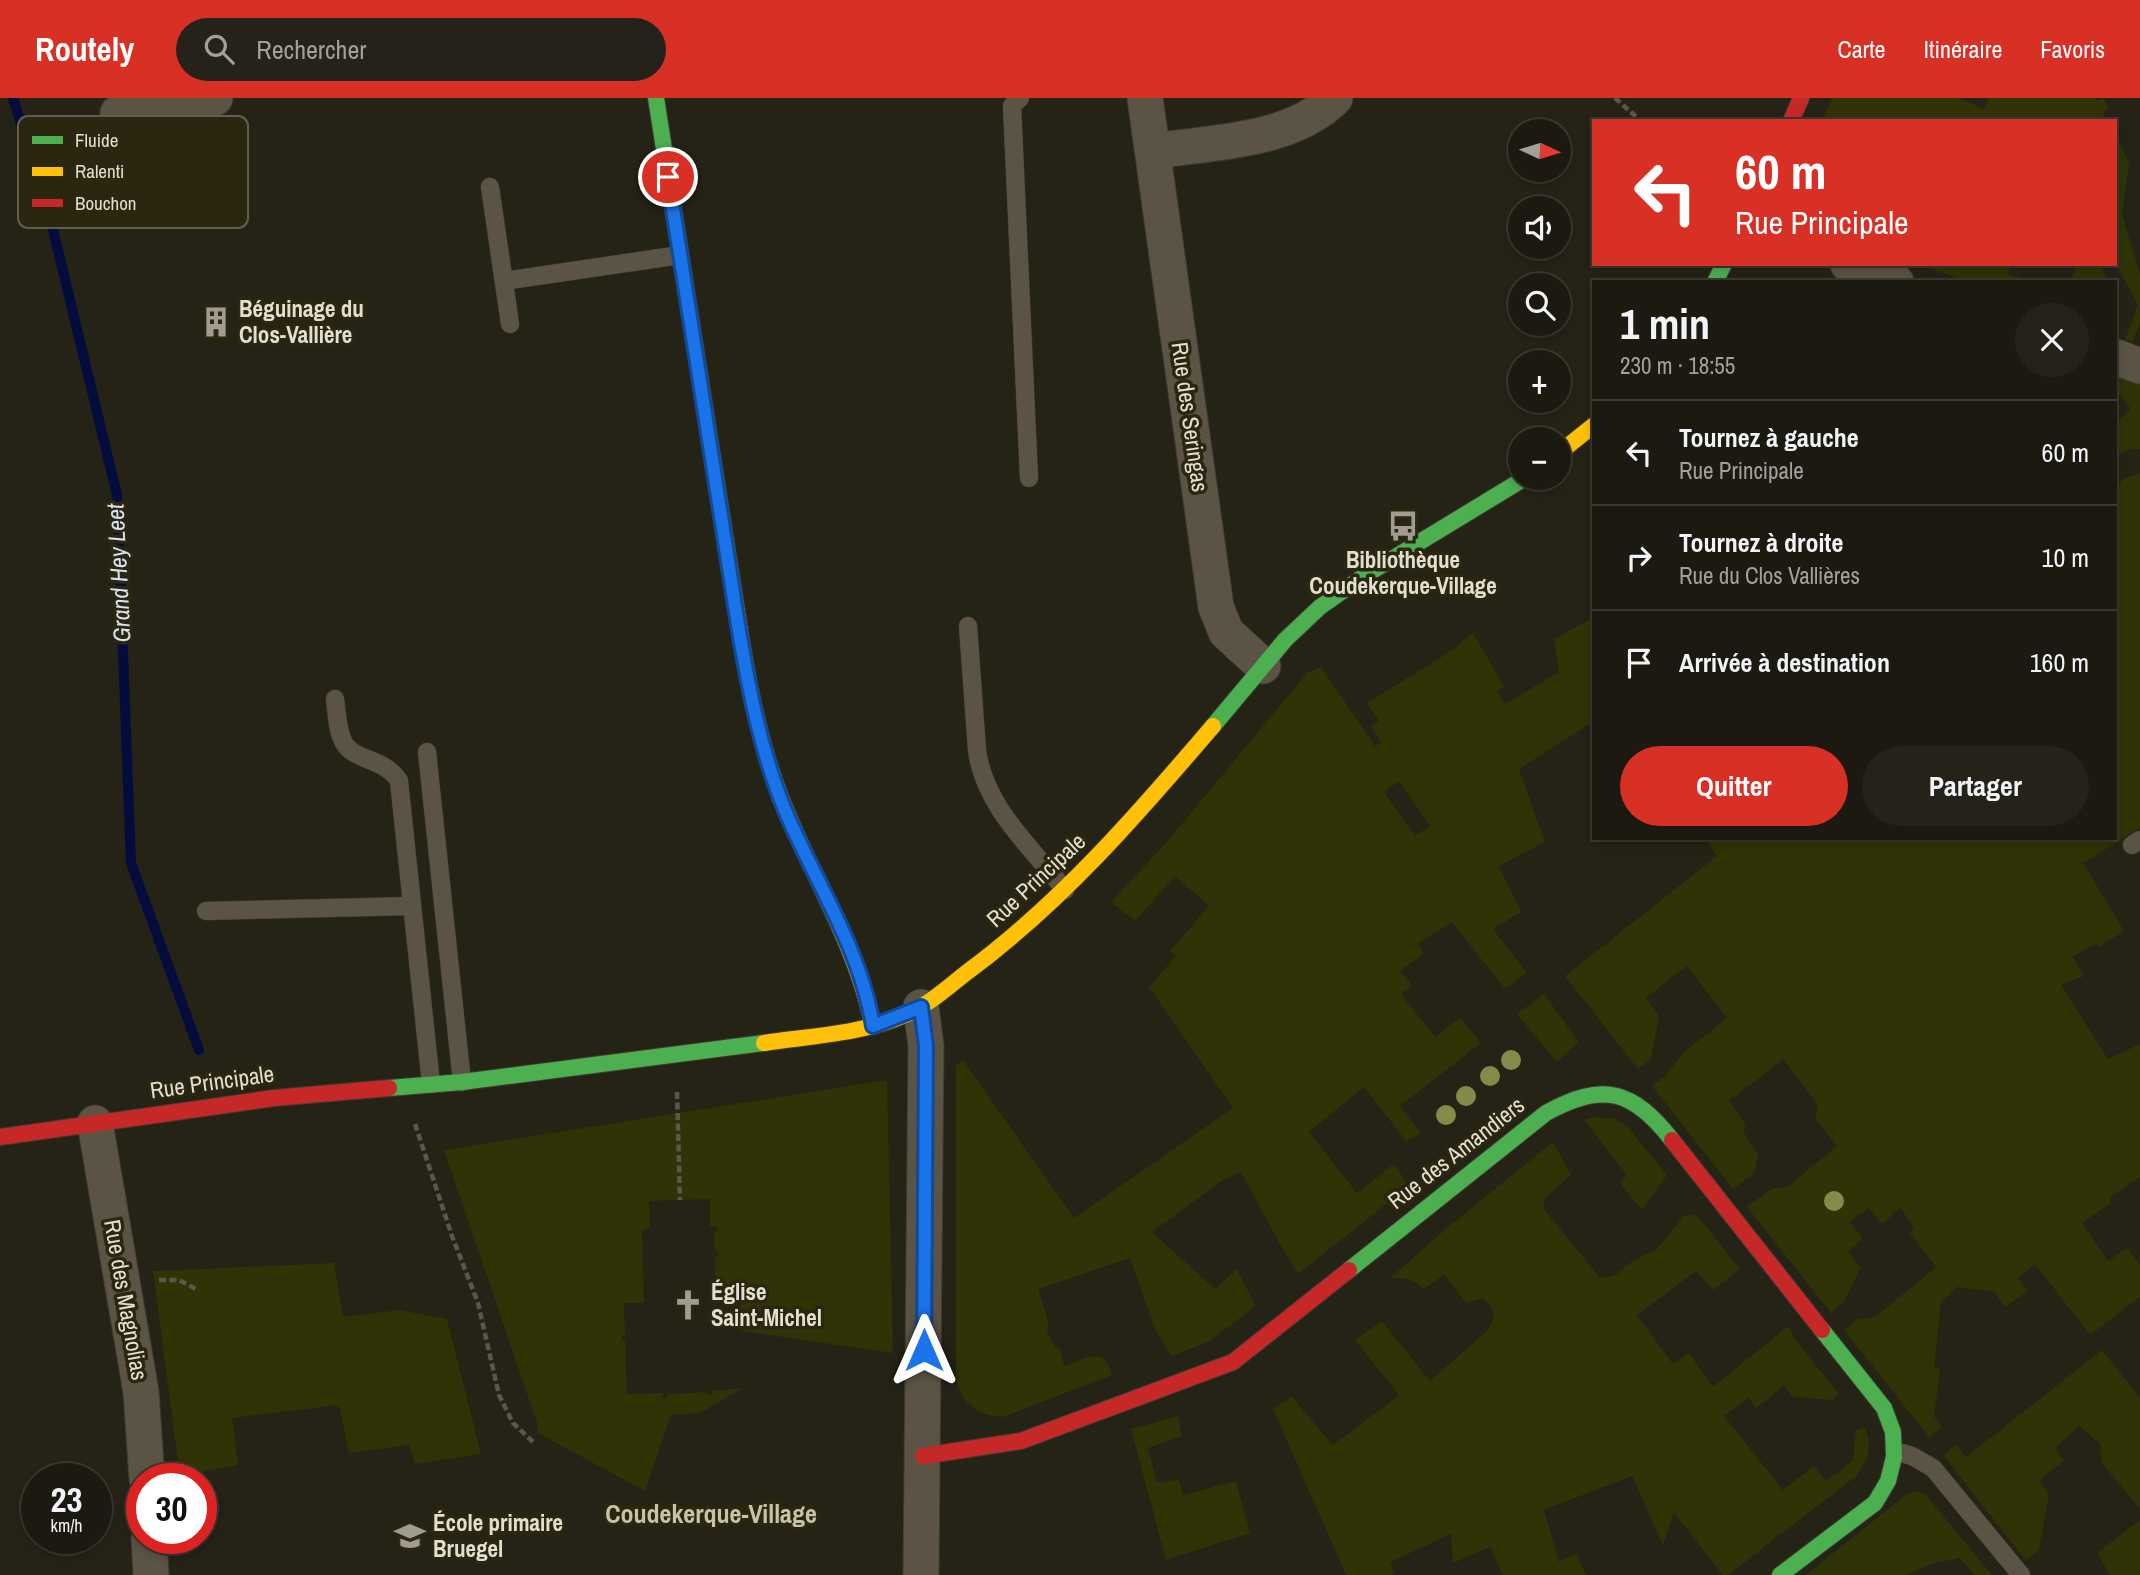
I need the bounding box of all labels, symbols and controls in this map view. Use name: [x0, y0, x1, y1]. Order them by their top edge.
search box: [176, 18, 666, 81]
text: Routely: [35, 27, 134, 71]
icon: search: [200, 30, 238, 68]
text: Rechercher: [256, 32, 366, 67]
text: Carte: [1837, 33, 1886, 65]
text: Itinéraire: [1924, 33, 2002, 65]
text: Favoris: [2040, 33, 2105, 65]
legend: [18, 116, 248, 228]
north arrow: [1508, 119, 1572, 182]
map controls: [1508, 119, 1571, 490]
text: Fluide: [75, 127, 118, 153]
text: 60 m: [1735, 138, 1827, 204]
pin: [638, 147, 698, 207]
icon: left: [1620, 147, 1711, 238]
text: Ralenti: [75, 158, 124, 184]
icon: arrive: [649, 158, 687, 196]
text: Bouchon: [75, 190, 137, 216]
button: sound: [1508, 196, 1571, 259]
text: Rue Principale: [1735, 201, 1909, 244]
button: search: [1508, 273, 1571, 336]
place label: Béguinage du Clos-Vallière: [239, 293, 364, 350]
text: 1 min: [1620, 296, 1710, 352]
button: close: [2015, 303, 2089, 377]
building icon: Béguinage du Clos-Vallière: [199, 305, 233, 339]
street label: Rue des Seringas: [1165, 340, 1216, 494]
button: +: [1508, 350, 1571, 413]
text: 230 m · 18:55: [1620, 350, 1735, 381]
text: Tournez à gauche: [1679, 420, 1859, 455]
button: −: [1508, 427, 1571, 490]
icon: left: [1620, 434, 1658, 472]
text: 60 m: [2042, 435, 2089, 470]
text: Rue Principale: [1679, 455, 1804, 486]
water label: Grand Hey Leet: [98, 502, 138, 643]
bus stop icon: Bibliothèque Coudekerque-Village: [1386, 509, 1420, 543]
text: Tournez à droite: [1679, 525, 1843, 560]
icon: right: [1620, 539, 1658, 577]
text: 10 m: [2042, 540, 2089, 575]
place label: Bibliothèque Coudekerque-Village: [1309, 544, 1497, 601]
text: Rue du Clos Vallières: [1679, 560, 1860, 591]
icon: arrive: [1620, 644, 1658, 682]
text: Arrivée à destination: [1679, 645, 1890, 680]
text: 160 m: [2030, 645, 2089, 680]
button: Quitter: [1620, 746, 1848, 826]
button: Partager: [1862, 746, 2089, 826]
street label: Rue Principale: [979, 826, 1092, 934]
street label: Rue Principale: [148, 1057, 276, 1106]
street label: Rue des Amandiers: [1381, 1089, 1531, 1216]
street label: Rue des Magnolias: [97, 1217, 156, 1383]
place label: Église Saint-Michel: [711, 1276, 822, 1333]
church icon: Église Saint-Michel: [671, 1288, 705, 1322]
position arrow: [887, 1313, 961, 1387]
speed limit sign: 30: [126, 1463, 217, 1554]
text: 23: [51, 1476, 82, 1523]
district label: Coudekerque-Village: [605, 1496, 817, 1531]
place label: École primaire Bruegel: [433, 1507, 563, 1564]
text: km/h: [51, 1513, 83, 1538]
school or university icon: École primaire Bruegel: [393, 1519, 427, 1553]

